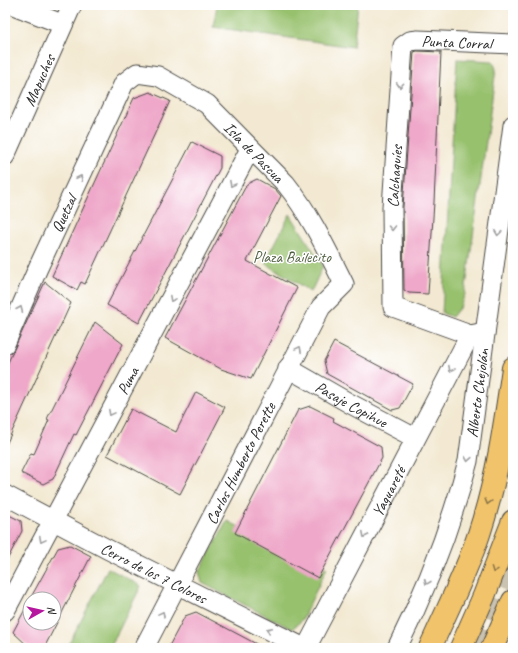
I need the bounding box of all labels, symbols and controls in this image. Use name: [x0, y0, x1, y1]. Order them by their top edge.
street label: Punta Corral: [421, 31, 495, 54]
street label: Mapuches: [19, 50, 60, 109]
one-way arrow: [395, 82, 404, 88]
street label: Isla de Pascua: [219, 118, 289, 188]
street label: Calchaquíes: [383, 143, 407, 208]
one-way arrow: [75, 174, 83, 182]
one-way arrow: [229, 179, 237, 187]
street label: Quetzal: [47, 189, 83, 236]
one-way arrow: [388, 225, 396, 231]
one-way arrow: [494, 230, 503, 236]
park label: Plaza Bailecito: [253, 247, 332, 267]
one-way arrow: [169, 294, 176, 302]
one-way arrow: [16, 305, 24, 312]
one-way arrow: [294, 345, 301, 353]
street label: Alberto Chejolán: [462, 347, 494, 439]
street label: Puma: [113, 362, 144, 398]
one-way arrow: [449, 365, 456, 372]
street label: Pasaje Copihue: [312, 377, 392, 433]
street label: Carlos Humberto Perette: [202, 398, 281, 528]
one-way arrow: [108, 409, 115, 417]
one-way arrow: [464, 456, 473, 462]
street label: Yaguareté: [368, 461, 412, 520]
one-way arrow: [484, 499, 493, 506]
one-way arrow: [362, 530, 370, 538]
one-way arrow: [40, 536, 47, 543]
street label: Cerro de los 7 Colores: [97, 538, 211, 609]
one-way arrow: [490, 567, 498, 574]
one-way arrow: [424, 578, 432, 586]
north arrow: [22, 591, 62, 631]
text: N: [44, 605, 60, 616]
one-way arrow: [158, 610, 165, 618]
one-way arrow: [266, 627, 273, 635]

